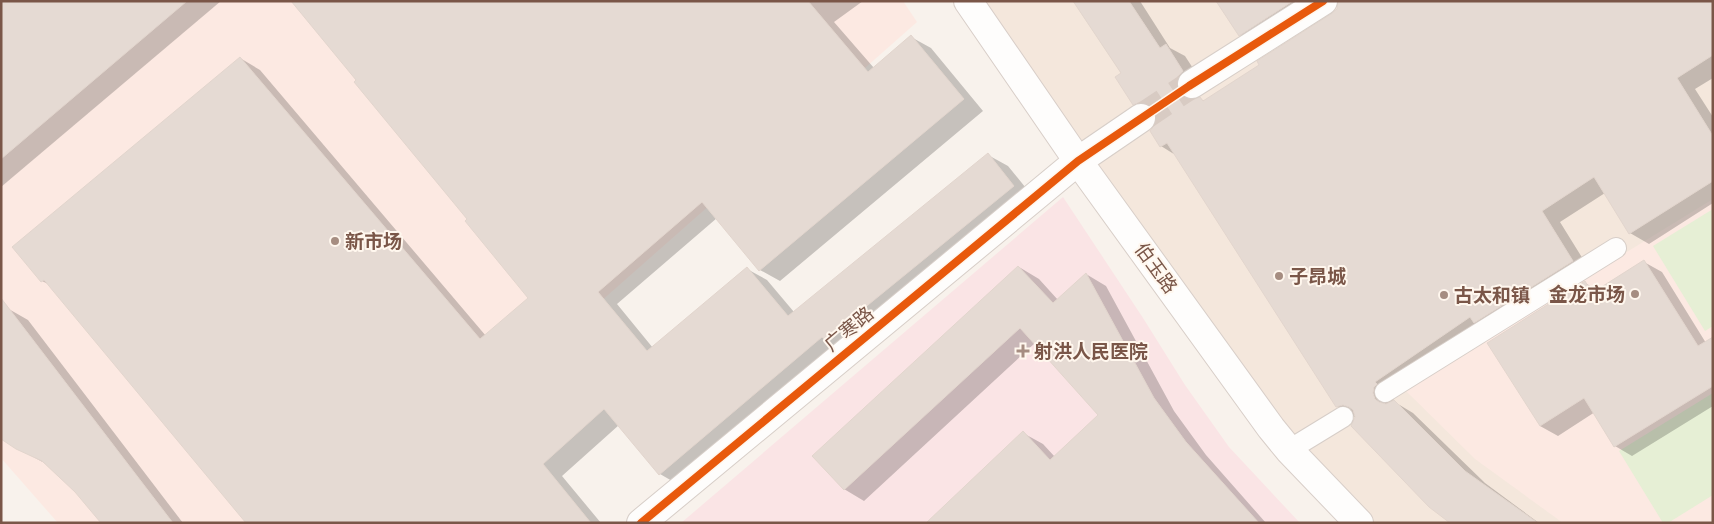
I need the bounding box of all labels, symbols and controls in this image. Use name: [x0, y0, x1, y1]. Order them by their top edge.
place label: 新市场: [345, 230, 402, 253]
marker: 新市场: [329, 235, 341, 247]
street label: 伯玉路: [1130, 238, 1182, 298]
place label: 子昂城: [1289, 265, 1346, 288]
marker: 子昂城: [1273, 270, 1285, 282]
place label: 金龙市场: [1549, 283, 1625, 306]
place label: 古太和镇: [1454, 284, 1530, 307]
marker: 金龙市场: [1629, 288, 1641, 300]
marker: 古太和镇: [1438, 289, 1450, 301]
street label: 广寒路: [820, 302, 878, 356]
place label: 射洪人民医院: [1034, 340, 1148, 363]
marker: 射洪人民医院: [1016, 344, 1030, 358]

